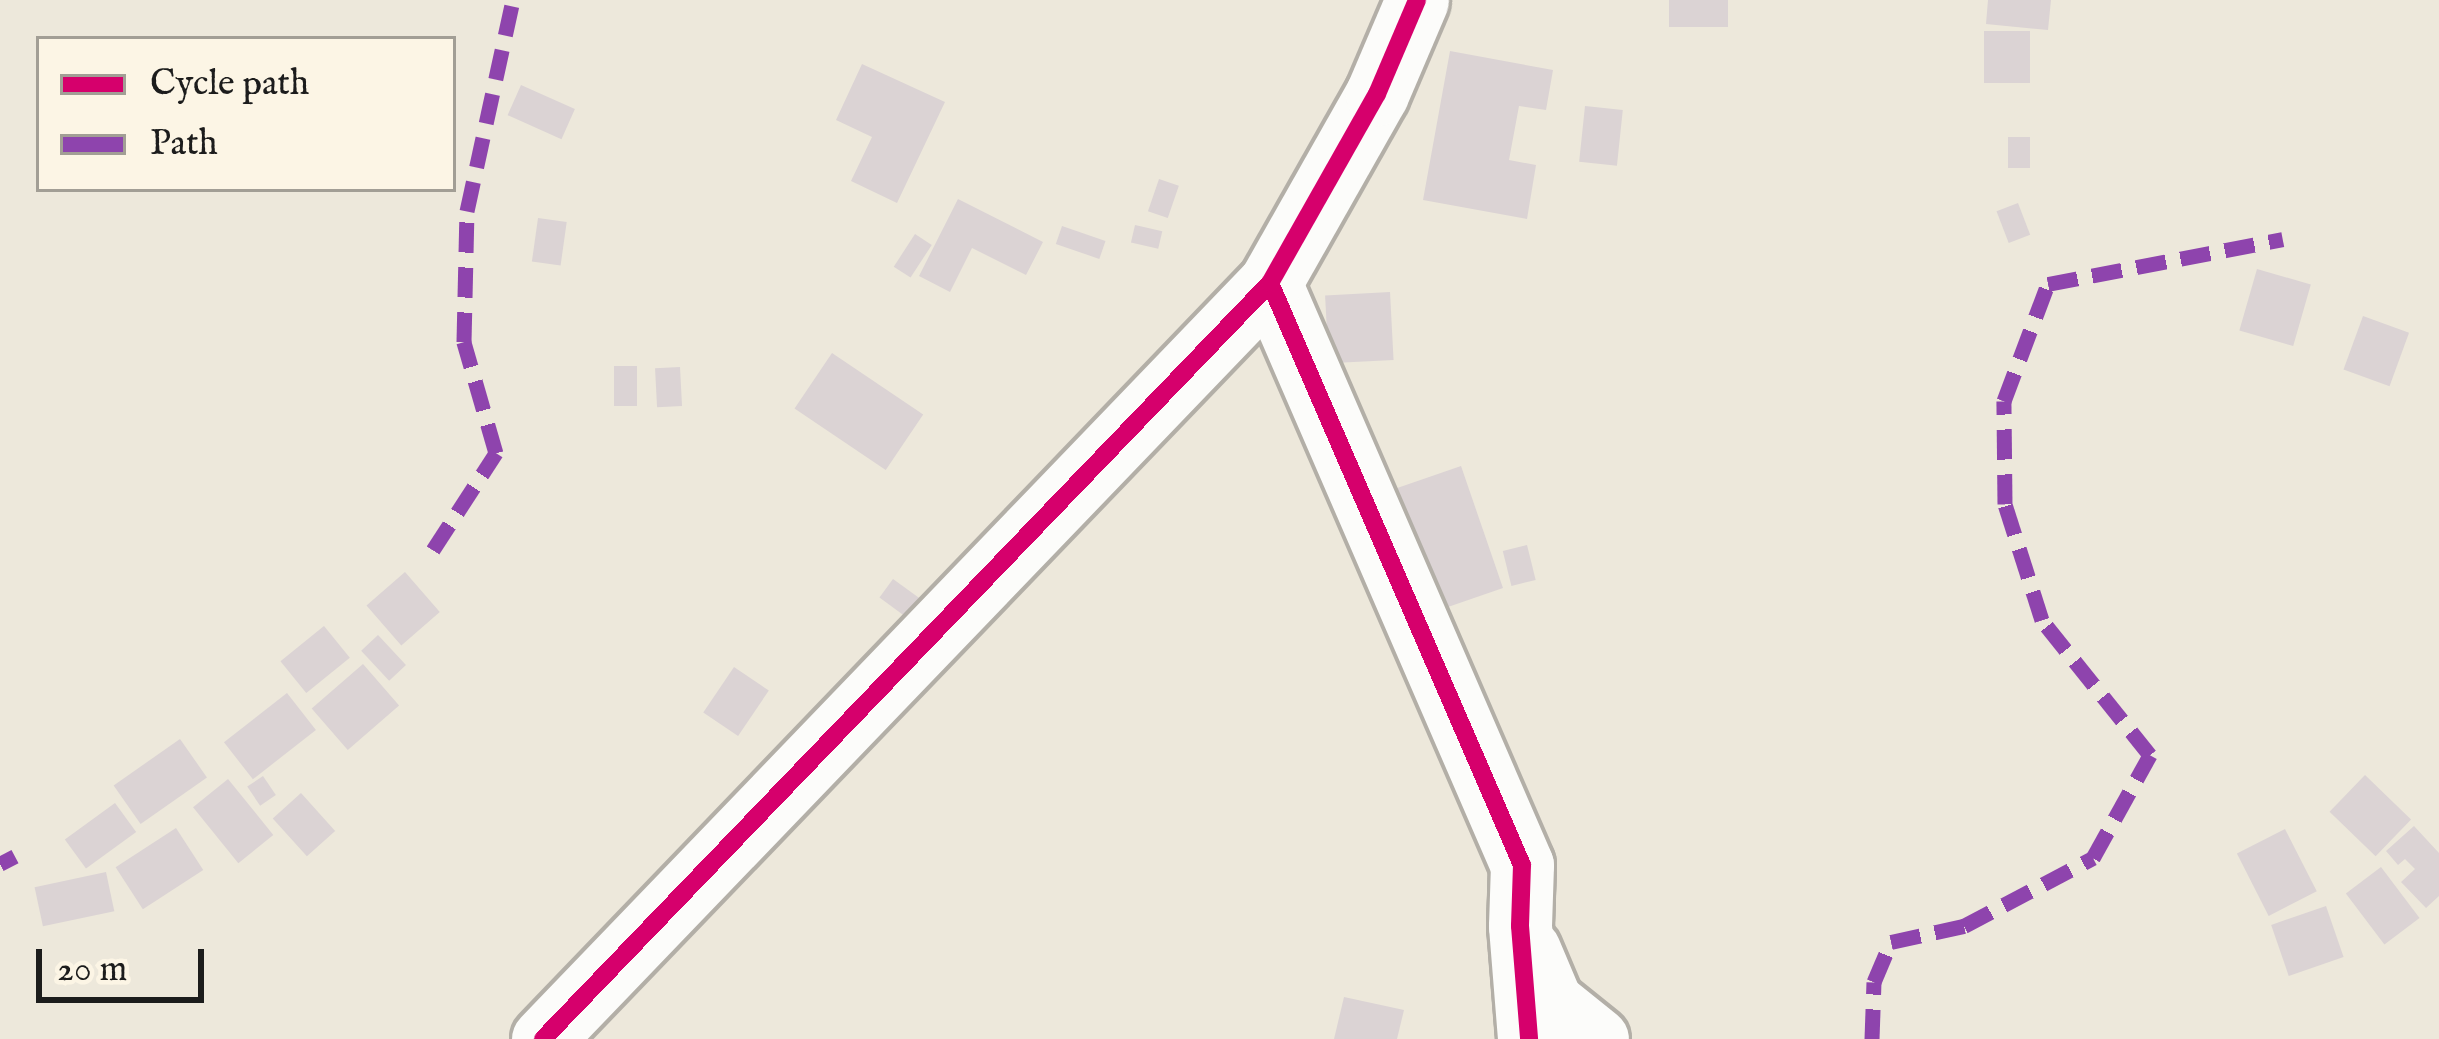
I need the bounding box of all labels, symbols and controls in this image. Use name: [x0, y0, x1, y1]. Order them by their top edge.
legend: [36, 36, 456, 192]
text: Cycle path: [150, 61, 309, 107]
text: Path: [150, 121, 218, 167]
scale bar: [42, 925, 210, 999]
text: 20 m: [57, 947, 127, 993]

